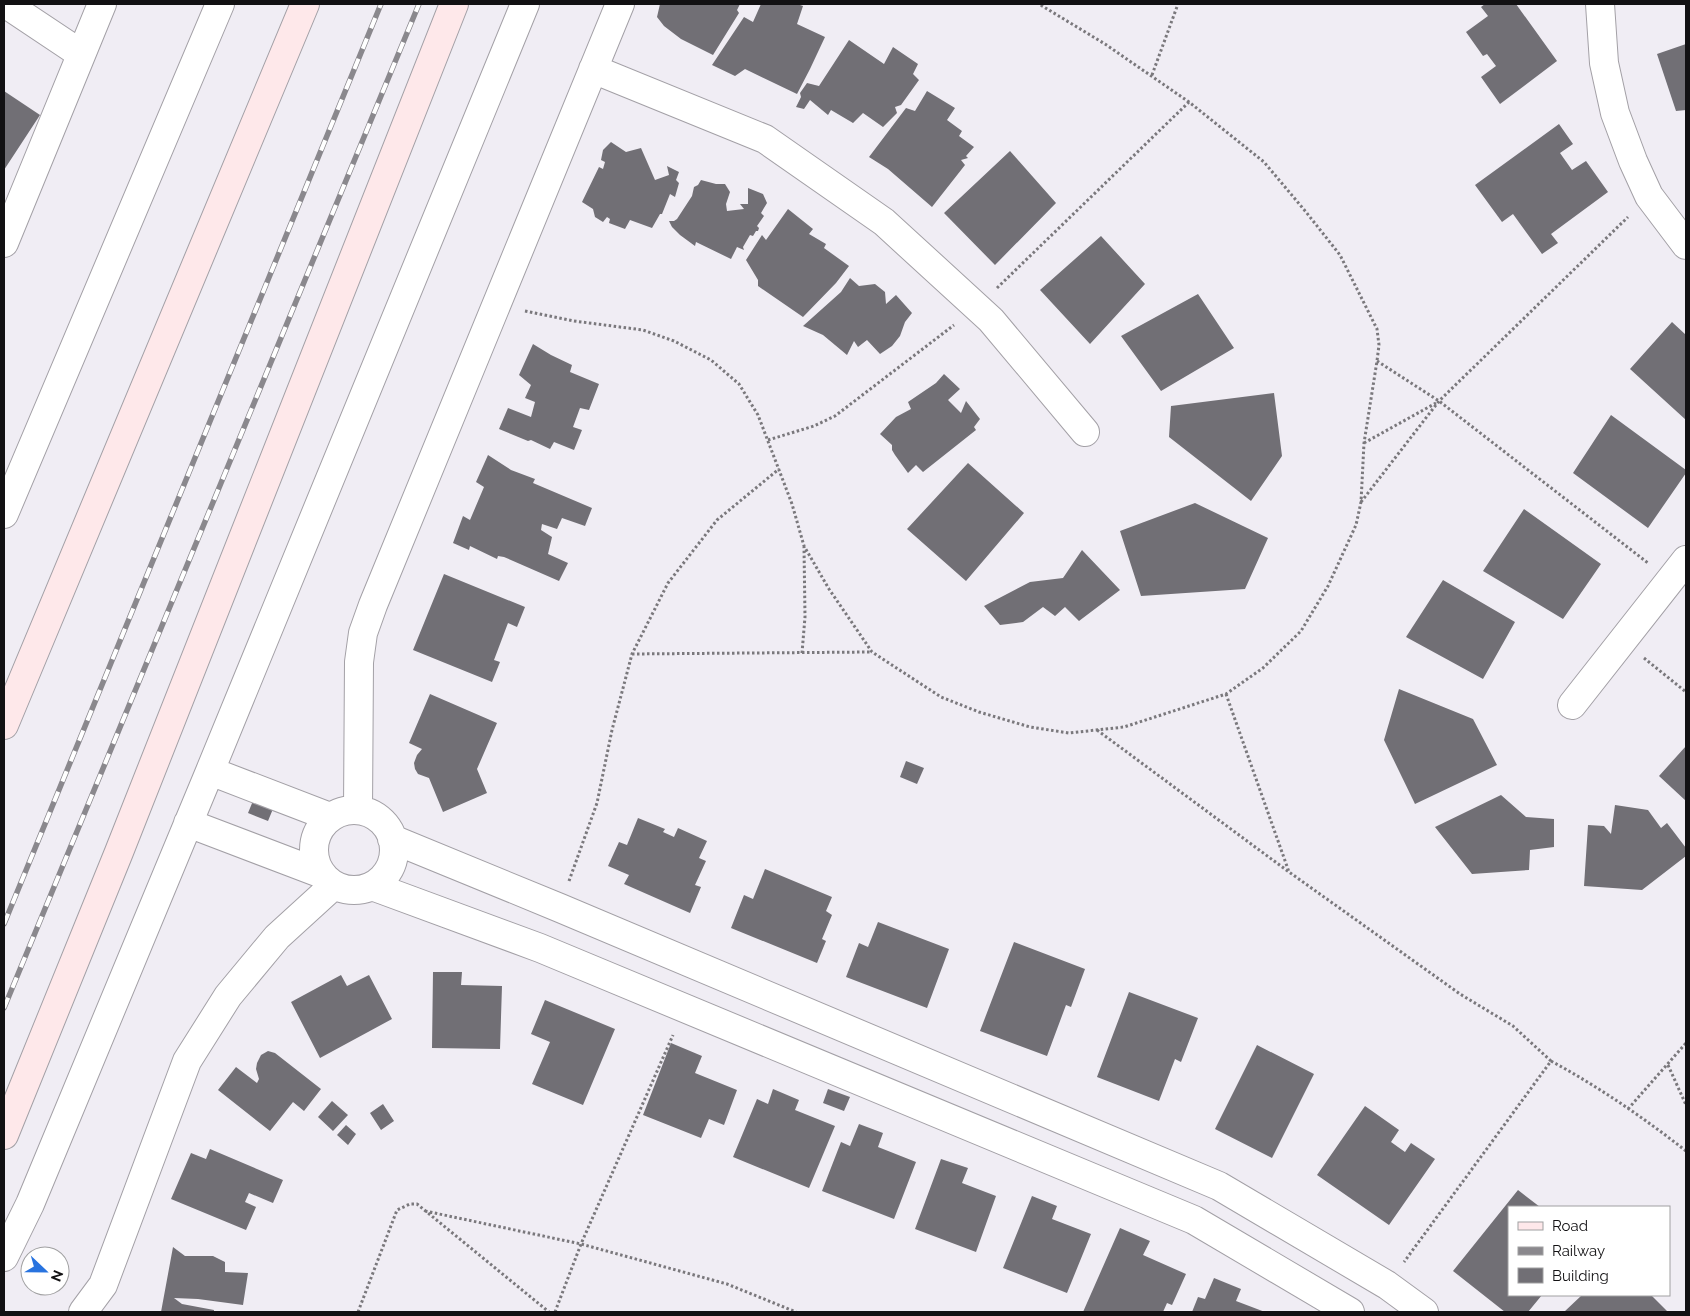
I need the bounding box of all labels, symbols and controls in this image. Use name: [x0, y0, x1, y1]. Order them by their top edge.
legend: [1508, 1206, 1670, 1296]
text: Road: [1552, 1217, 1588, 1235]
text: Railway: [1552, 1242, 1605, 1260]
north arrow: [20, 1246, 70, 1296]
text: Building: [1552, 1267, 1609, 1285]
text: N: [48, 1268, 66, 1284]

